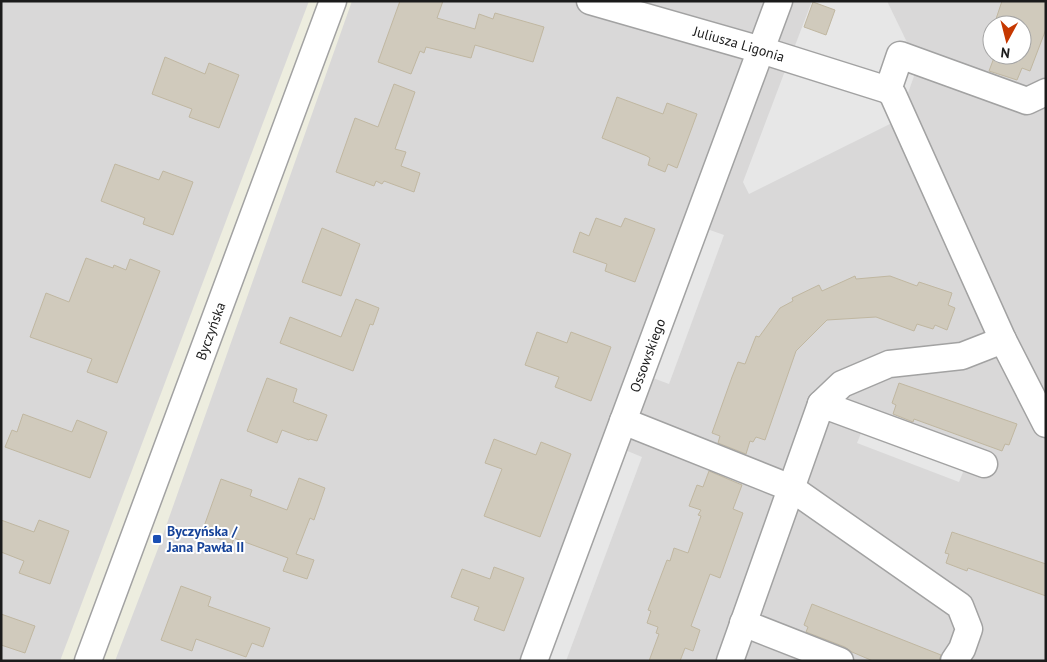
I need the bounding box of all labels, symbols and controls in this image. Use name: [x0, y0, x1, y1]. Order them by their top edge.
north arrow: [982, 15, 1032, 65]
street label: Juliusza Ligonia: [690, 22, 787, 66]
text: N: [1000, 43, 1011, 62]
street label: Byczyńska: [192, 299, 229, 363]
street label: Ossowskiego: [626, 316, 669, 395]
place label: Byczyńska / Jana Pawła II: [166, 522, 244, 556]
marker: Byczyńska / Jana Pawła II: [151, 533, 163, 545]

